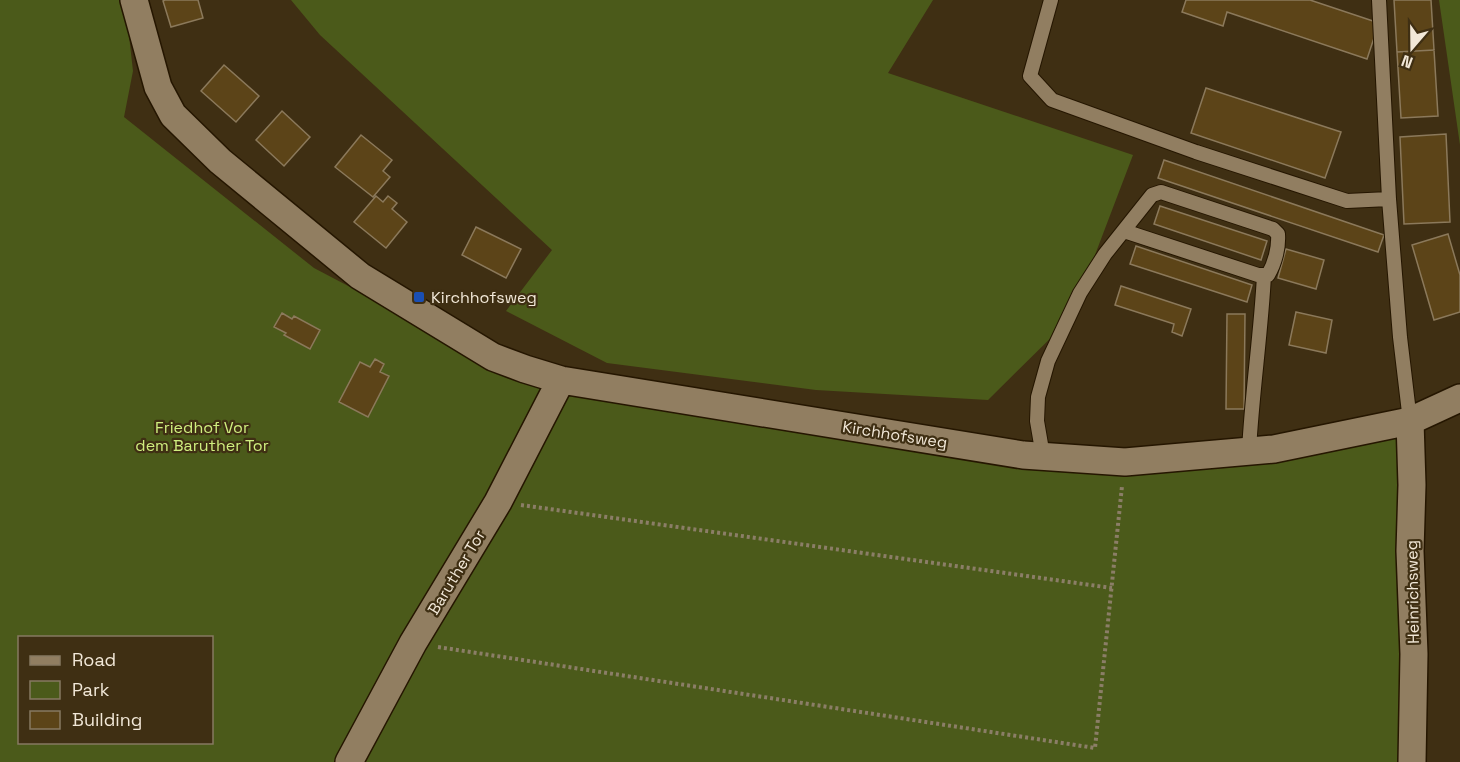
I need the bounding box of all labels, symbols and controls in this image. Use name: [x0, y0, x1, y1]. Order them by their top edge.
north arrow: [1382, 18, 1442, 78]
text: N: [1398, 50, 1416, 73]
place label: Kirchhofsweg: [431, 287, 537, 308]
marker: Kirchhofsweg: [412, 290, 426, 304]
street label: Kirchhofsweg: [841, 416, 949, 453]
park label: Friedhof Vor dem Baruther Tor: [135, 417, 269, 456]
street label: Baruther Tor: [423, 526, 490, 619]
street label: Heinrichsweg: [1401, 540, 1424, 644]
legend: [18, 636, 213, 744]
text: Road: [72, 648, 116, 671]
text: Park: [72, 678, 110, 701]
text: Building: [72, 708, 142, 731]

